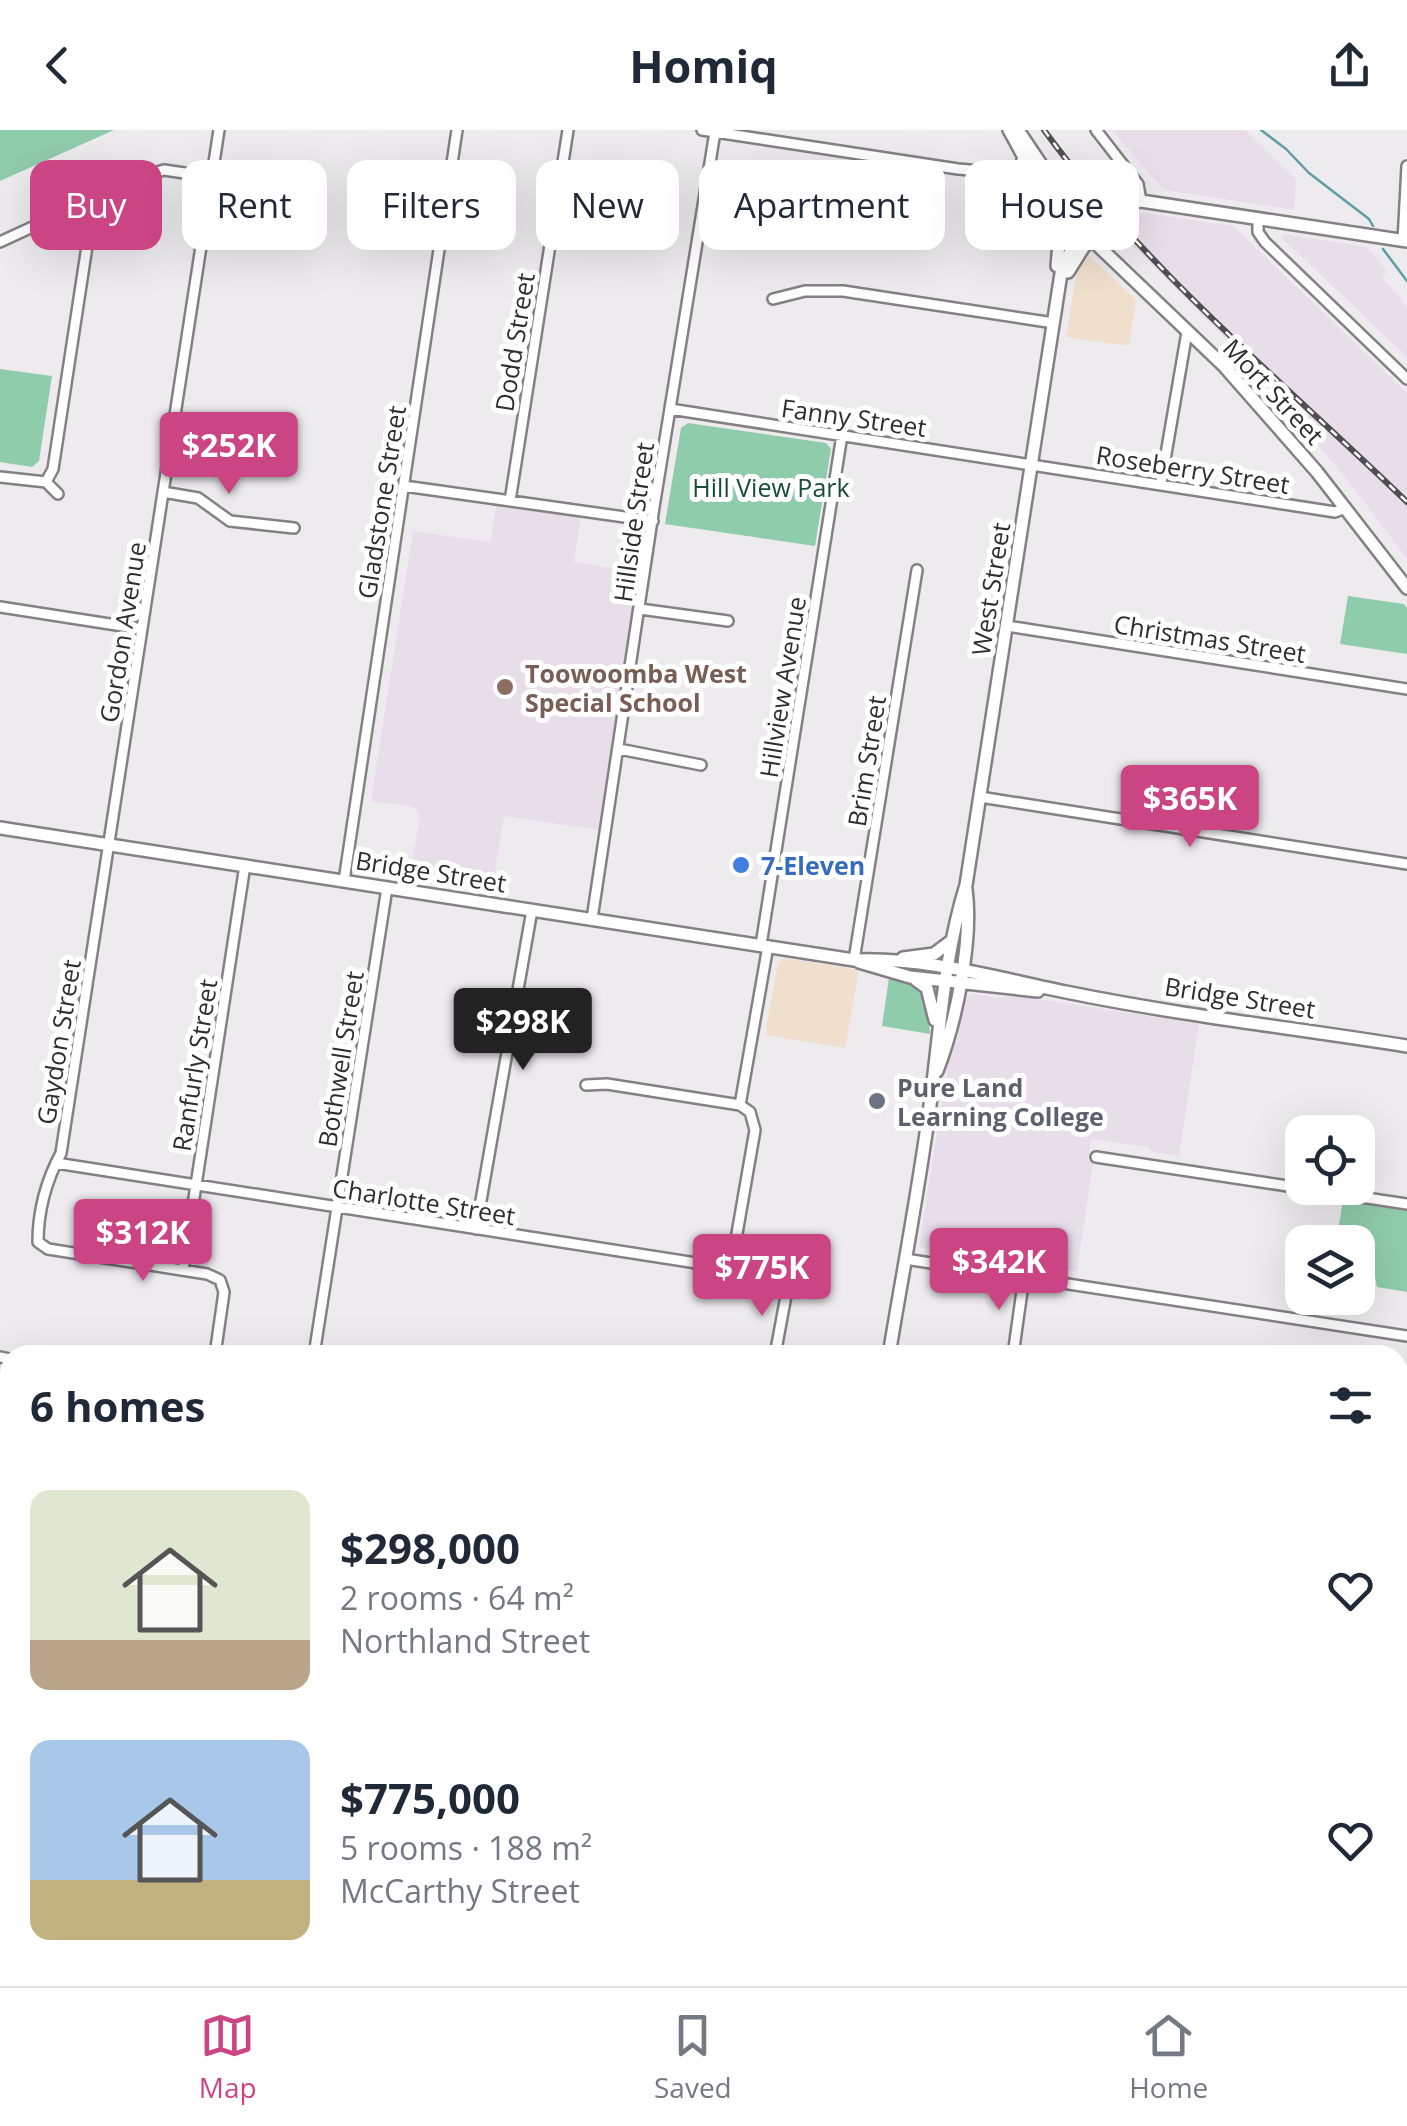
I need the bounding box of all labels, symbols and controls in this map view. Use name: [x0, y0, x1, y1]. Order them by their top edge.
text: Homiq: [629, 35, 778, 96]
icon: back: [30, 38, 85, 93]
icon: share: [1322, 38, 1377, 93]
chip: Buy: [30, 160, 162, 250]
chip: Rent: [182, 160, 327, 250]
chip: Filters: [347, 160, 516, 250]
chip: New: [536, 160, 679, 250]
chip: Apartment: [699, 160, 945, 250]
chip: House: [965, 160, 1139, 250]
street label: Dodd Street: [486, 270, 542, 414]
street label: Mort Street: [1216, 331, 1332, 451]
street label: Fanny Street: [779, 390, 929, 444]
street label: Gladstone Street: [349, 403, 413, 601]
pin: $252K: [159, 412, 299, 497]
text: $252K: [182, 423, 276, 466]
street label: Roseberry Street: [1094, 437, 1292, 501]
street label: Hillside Street: [605, 440, 661, 604]
park label: Hill View Park: [692, 470, 850, 504]
street label: West Street: [963, 520, 1017, 658]
street label: Gordon Avenue: [91, 539, 153, 725]
street label: Hillview Avenue: [751, 594, 813, 780]
street label: Christmas Street: [1112, 606, 1308, 670]
place label: Toowoomba West Special School: [525, 656, 747, 719]
marker: Toowoomba West Special School: [494, 676, 516, 698]
street label: Brim Street: [839, 693, 893, 829]
pin: $365K: [1120, 765, 1260, 850]
text: $365K: [1143, 776, 1237, 819]
street label: Bridge Street: [353, 842, 509, 900]
place label: 7-Eleven: [761, 848, 865, 882]
marker: 7-Eleven: [730, 854, 752, 876]
street label: Gaydon Street: [28, 957, 88, 1127]
street label: Bothwell Street: [309, 968, 371, 1149]
street label: Bridge Street: [1162, 968, 1318, 1026]
street label: Ranfurly Street: [164, 976, 224, 1153]
pin: $298K: [453, 988, 593, 1073]
text: $298K: [476, 999, 570, 1042]
place label: Pure Land Learning College: [897, 1070, 1104, 1133]
marker: Pure Land Learning College: [866, 1090, 888, 1112]
map controls: [1285, 1115, 1375, 1315]
button: locate: [1285, 1115, 1375, 1205]
street label: Charlotte Street: [330, 1170, 518, 1232]
pin: $312K: [73, 1199, 213, 1284]
text: $312K: [96, 1210, 190, 1253]
button: layers: [1285, 1225, 1375, 1315]
pin: $342K: [929, 1228, 1069, 1313]
pin: $775K: [692, 1234, 832, 1319]
text: $342K: [952, 1239, 1046, 1282]
text: $775K: [715, 1245, 809, 1288]
text: 6 homes: [30, 1377, 205, 1434]
icon: filters: [1323, 1378, 1378, 1433]
text: $298,000: [340, 1519, 520, 1576]
icon: home: [110, 1530, 230, 1650]
icon: heart: [1323, 1563, 1378, 1618]
text: 2 rooms · 64 m²: [340, 1576, 574, 1619]
text: Northland Street: [340, 1619, 590, 1662]
text: $775,000: [340, 1769, 520, 1826]
icon: home: [110, 1780, 230, 1900]
icon: heart: [1323, 1813, 1378, 1868]
text: 5 rooms · 188 m²: [340, 1826, 592, 1869]
text: McCarthy Street: [340, 1869, 580, 1912]
tab: Map: [199, 2008, 257, 2106]
tab: Saved: [654, 2008, 732, 2106]
tab: Home: [1129, 2008, 1208, 2106]

